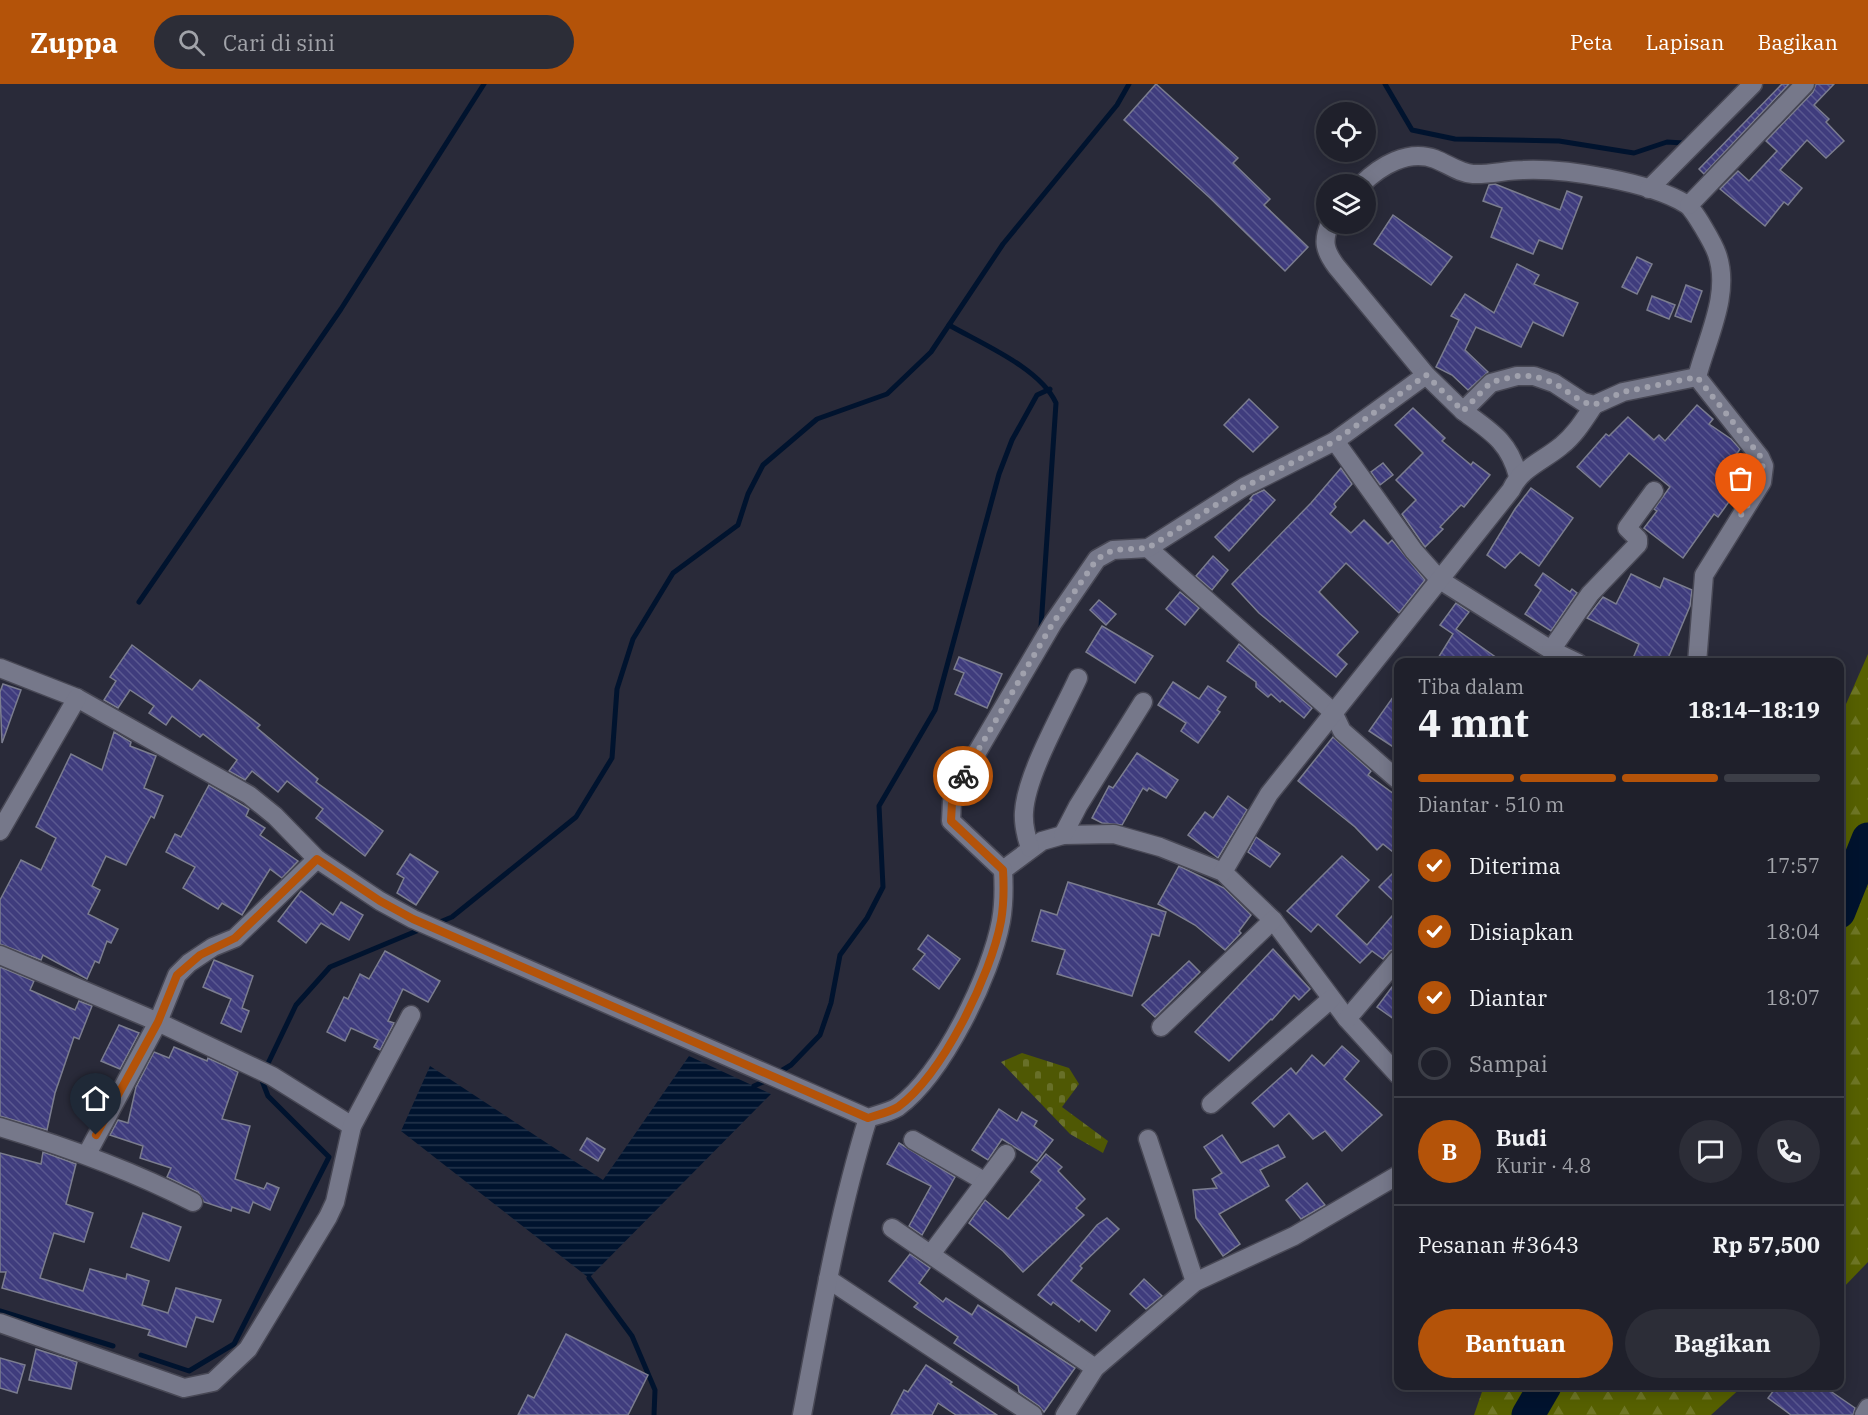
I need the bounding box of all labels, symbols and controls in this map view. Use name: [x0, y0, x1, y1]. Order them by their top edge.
search box: [154, 15, 574, 69]
text: Zuppa: [30, 24, 118, 61]
icon: search: [175, 26, 208, 59]
text: Cari di sini: [223, 28, 335, 57]
text: Peta: [1570, 28, 1613, 56]
text: Lapisan: [1646, 28, 1724, 56]
text: Bagikan: [1757, 28, 1838, 56]
map controls: [1316, 102, 1376, 234]
button: locate: [1316, 102, 1376, 162]
button: layers: [1316, 174, 1376, 234]
pin: [1715, 453, 1766, 515]
icon: bag: [1724, 462, 1757, 495]
text: Tiba dalam: [1418, 673, 1524, 700]
text: 18:14–18:19: [1688, 695, 1820, 724]
text: 4 mnt: [1418, 697, 1529, 748]
courier: [933, 746, 993, 806]
icon: bike: [947, 760, 980, 793]
text: Diantar · 510 m: [1418, 791, 1564, 818]
icon: check: [1418, 849, 1451, 882]
text: Diterima: [1469, 851, 1561, 880]
text: 17:57: [1766, 852, 1820, 879]
icon: check: [1418, 915, 1451, 948]
text: Disiapkan: [1469, 917, 1574, 946]
text: 18:04: [1766, 918, 1820, 945]
icon: check: [1418, 981, 1451, 1014]
text: Diantar: [1469, 983, 1547, 1012]
text: 18:07: [1766, 984, 1820, 1011]
text: Sampai: [1469, 1049, 1548, 1078]
pin: [70, 1073, 121, 1135]
icon: home: [79, 1082, 112, 1115]
button: chat: [1679, 1120, 1742, 1183]
button: phone: [1757, 1120, 1820, 1183]
text: Budi: [1496, 1123, 1547, 1152]
text: B: [1442, 1137, 1457, 1166]
text: Kurir · 4.8: [1496, 1152, 1591, 1179]
text: Pesanan #3643: [1418, 1230, 1579, 1259]
text: Rp 57,500: [1713, 1230, 1820, 1259]
button: Bantuan: [1418, 1309, 1613, 1378]
button: Bagikan: [1625, 1309, 1820, 1378]

